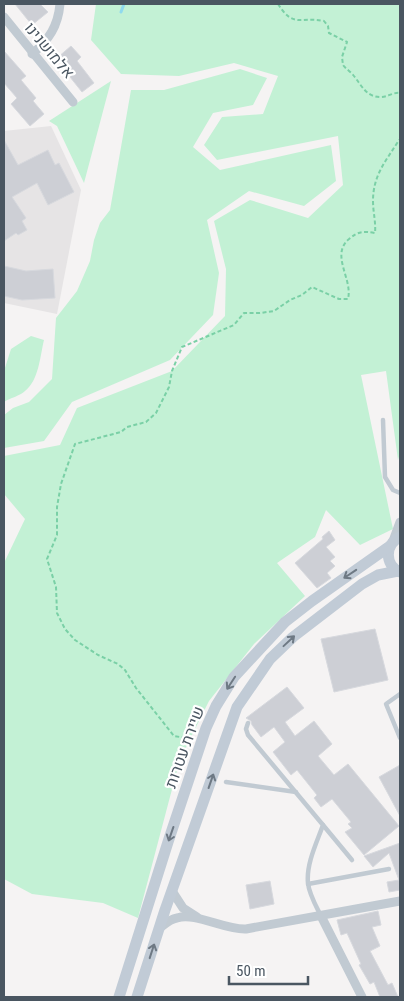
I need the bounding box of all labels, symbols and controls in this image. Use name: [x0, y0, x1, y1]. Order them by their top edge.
street label: אלמושנינו: [21, 18, 78, 82]
one-way arrow: [343, 569, 357, 579]
one-way arrow: [282, 636, 295, 648]
one-way arrow: [225, 676, 235, 690]
street label: שיירת עטרות: [161, 704, 208, 791]
one-way arrow: [207, 774, 216, 789]
one-way arrow: [165, 825, 175, 841]
one-way arrow: [148, 944, 157, 959]
scale bar: [229, 954, 308, 986]
text: 50 m: [236, 962, 266, 980]

